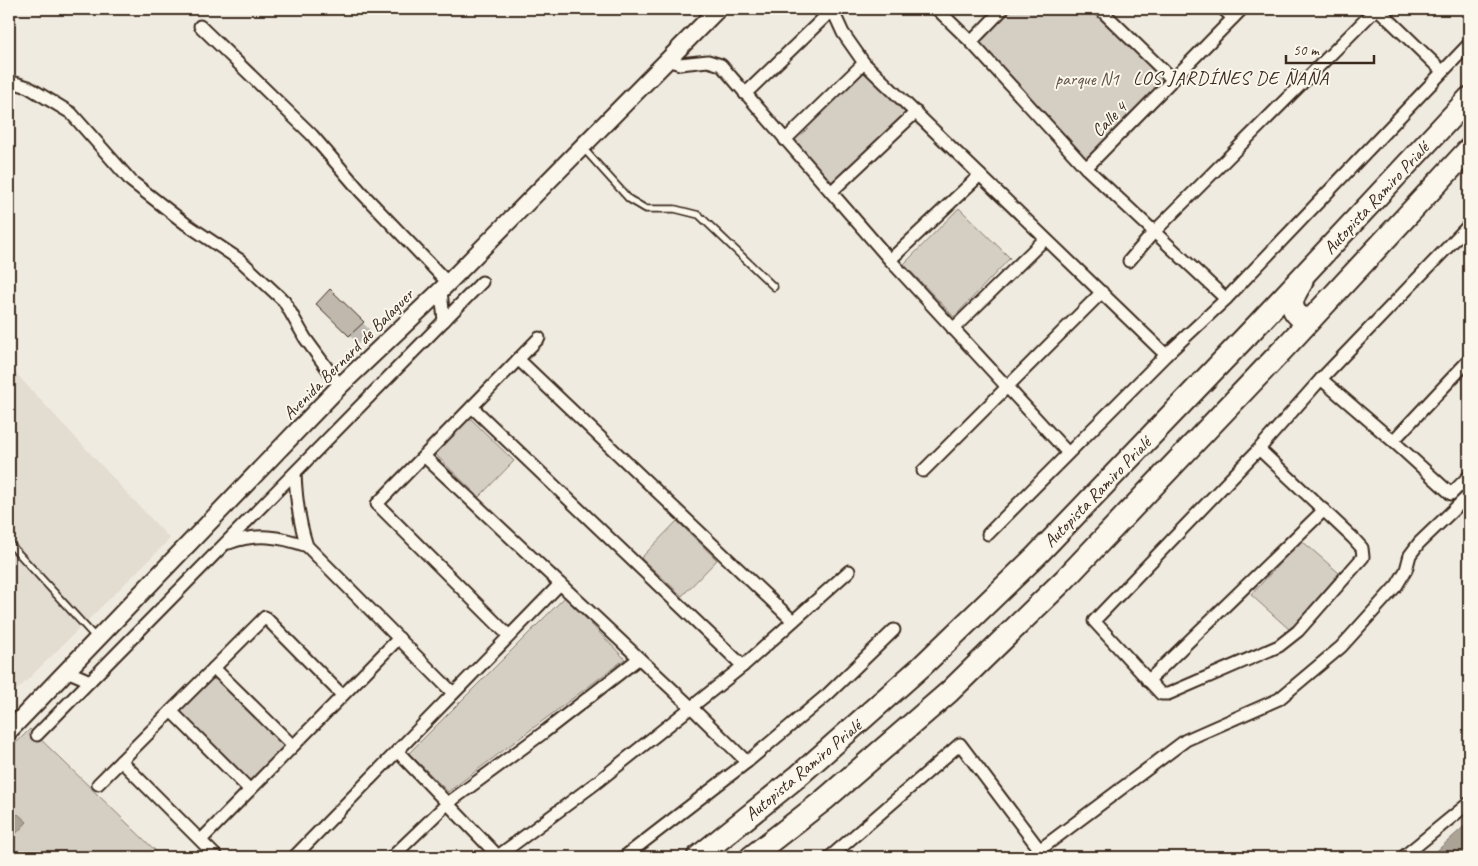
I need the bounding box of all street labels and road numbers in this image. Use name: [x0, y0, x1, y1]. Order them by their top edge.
street label: Calle 4: [1087, 95, 1133, 141]
street label: Autopista Ramiro Prialé: [1318, 135, 1436, 259]
street label: Avenida Bernard de Balaguer: [278, 283, 419, 424]
street label: Autopista Ramiro Prialé: [1039, 430, 1157, 552]
street label: Autopista Ramiro Prialé: [740, 713, 868, 825]

